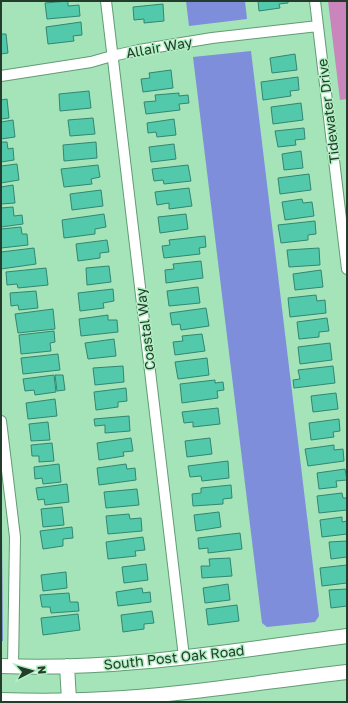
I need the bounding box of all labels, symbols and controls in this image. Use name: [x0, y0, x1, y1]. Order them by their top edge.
street label: Allair Way: [125, 33, 194, 61]
street label: Tidewater Drive: [313, 58, 343, 164]
street label: Coastal Way: [131, 287, 158, 371]
street label: South Post Oak Road: [103, 641, 245, 673]
north arrow: [12, 651, 52, 691]
text: N: [36, 665, 49, 675]

